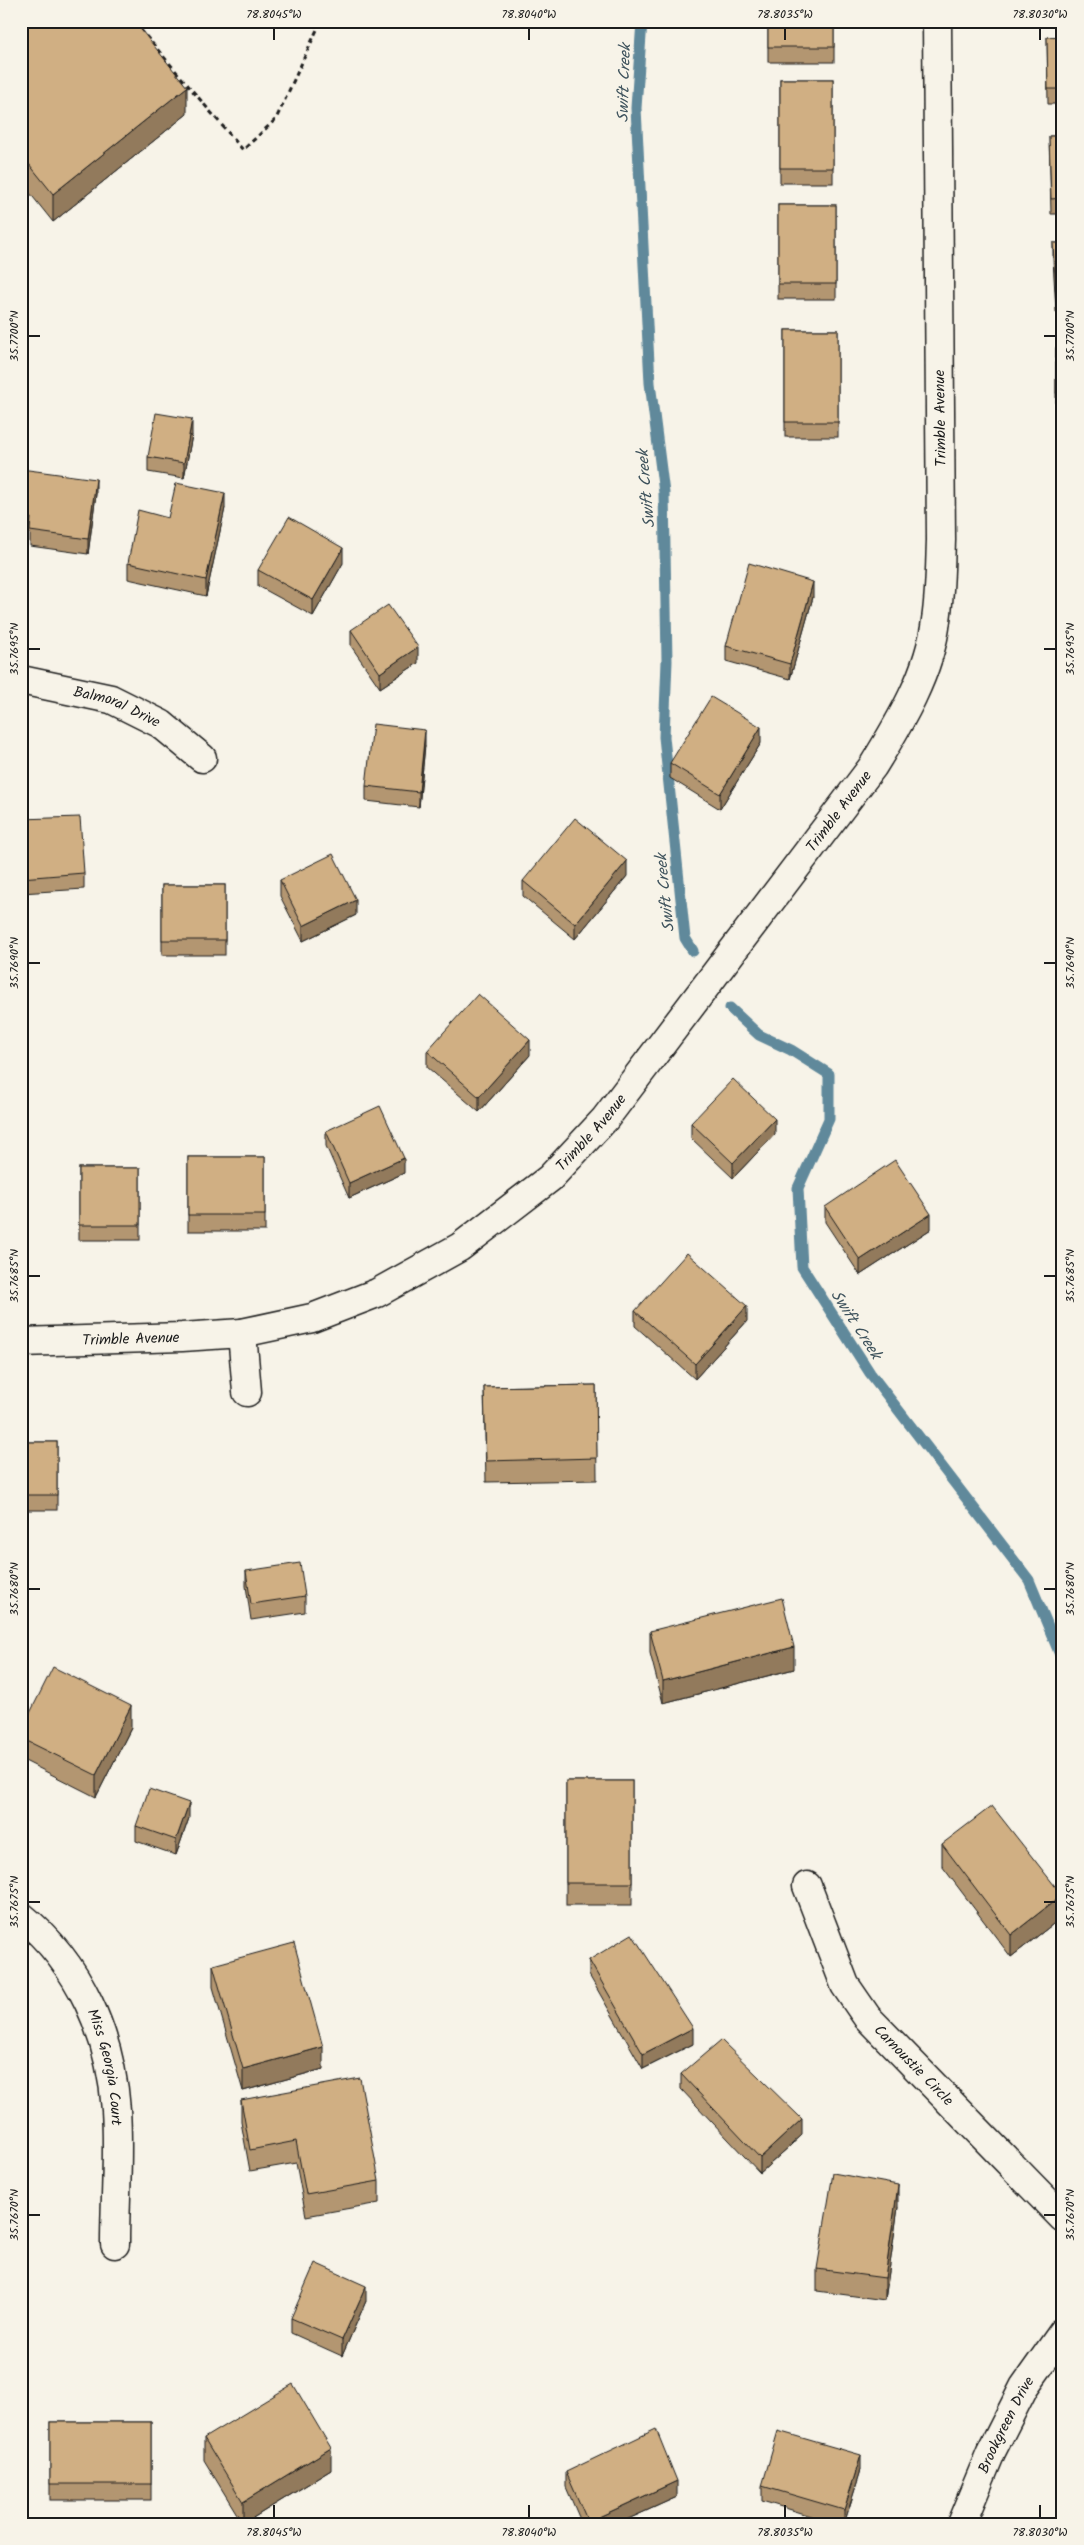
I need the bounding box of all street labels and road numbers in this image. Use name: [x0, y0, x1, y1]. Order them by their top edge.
street label: Trimble Avenue: [928, 369, 954, 467]
street label: Balmoral Drive: [71, 680, 164, 735]
street label: Trimble Avenue: [801, 766, 879, 858]
street label: Trimble Avenue: [551, 1089, 633, 1178]
street label: Trimble Avenue: [82, 1326, 180, 1353]
street label: Miss Georgia Court: [80, 2005, 128, 2126]
street label: Carnoustie Circle: [867, 2019, 959, 2112]
street label: Brookgreen Drive: [972, 2371, 1041, 2477]

